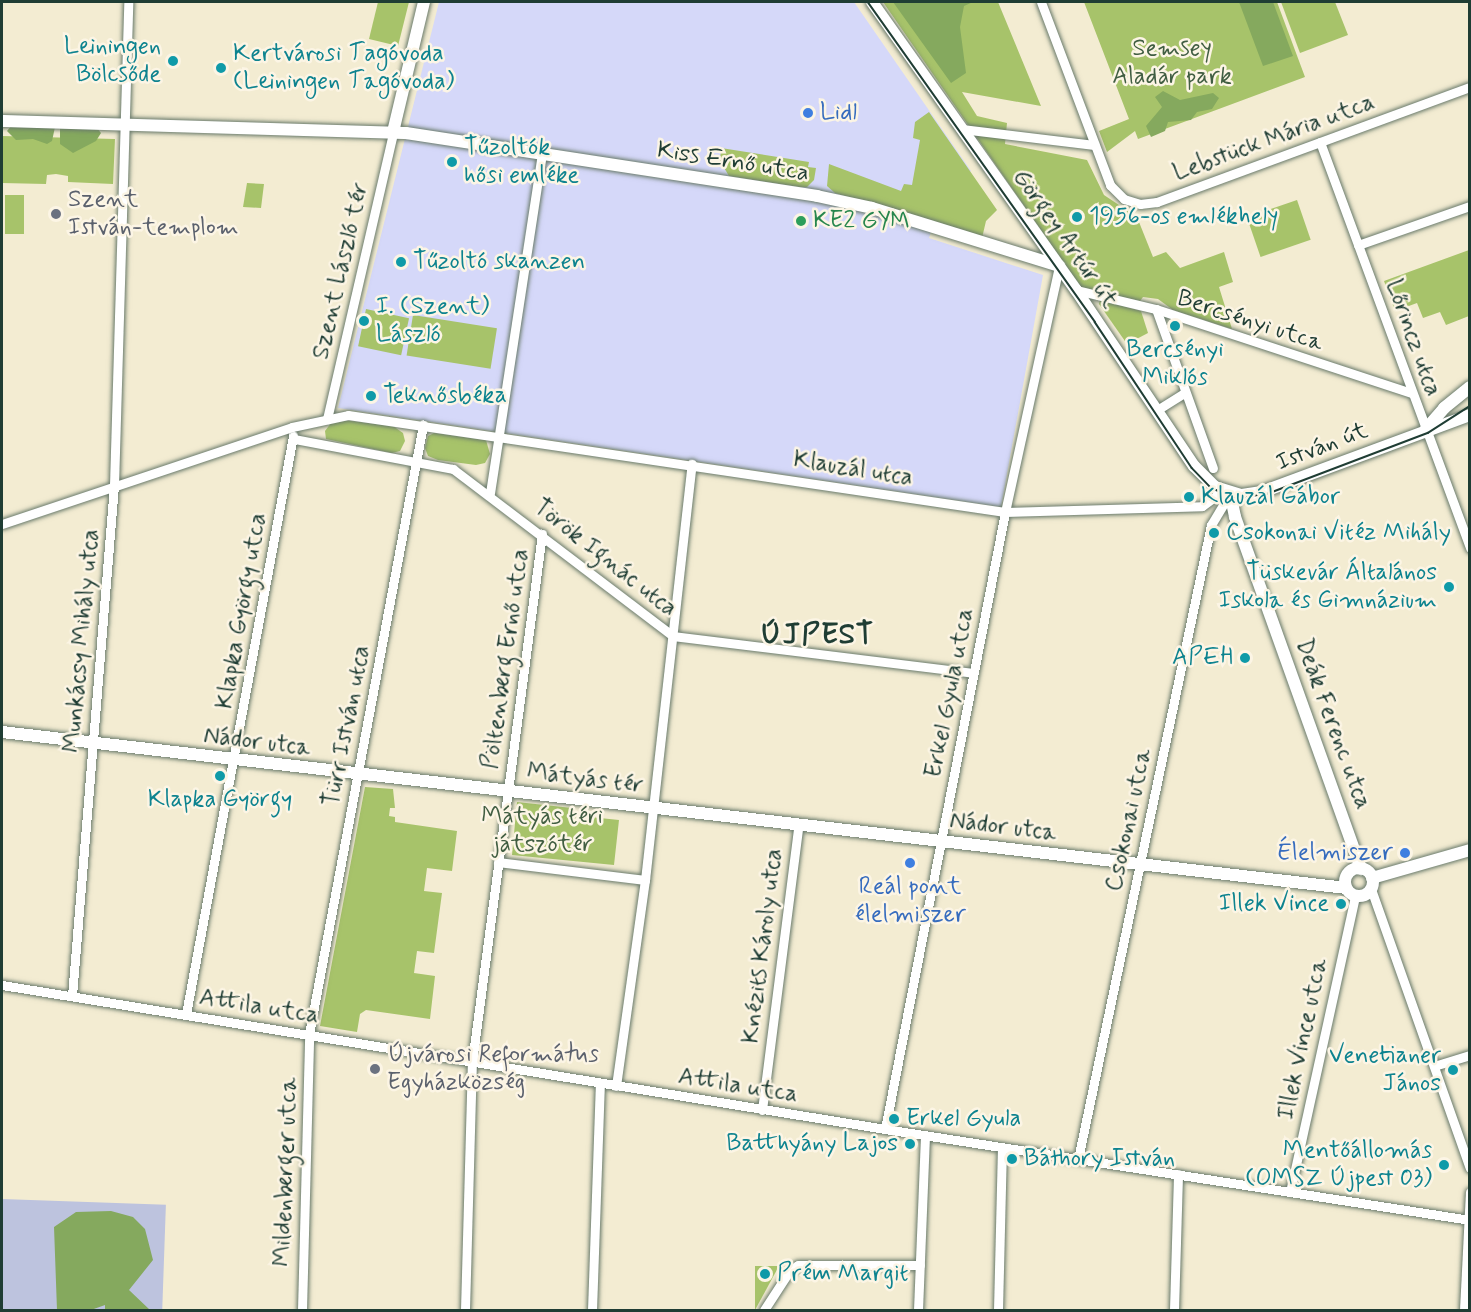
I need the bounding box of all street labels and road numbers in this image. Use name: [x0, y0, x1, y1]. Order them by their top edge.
street label: Lebstück Mária utca: [1170, 88, 1378, 188]
street label: Kiss Ernő utca: [657, 136, 809, 188]
street label: Görgey Artúr út: [1006, 164, 1124, 314]
street label: Szent László tér: [306, 179, 376, 363]
street label: Lőrincz utca: [1377, 273, 1449, 403]
street label: Bercsényi utca: [1174, 284, 1326, 358]
street label: István út: [1272, 416, 1372, 478]
street label: Klauzál utca: [788, 445, 918, 493]
street label: Török Ignác utca: [527, 493, 683, 623]
street label: Klapka György utca: [210, 510, 274, 712]
street label: Munkácsy Mihály utca: [58, 525, 106, 757]
street label: Pöltenberg Ernő utca: [476, 547, 536, 771]
street label: Erkel Gyula utca: [920, 607, 980, 779]
street label: Deák Ferenc utca: [1288, 633, 1378, 815]
street label: Türr István utca: [317, 640, 377, 812]
street label: Nádor utca: [199, 721, 315, 763]
street label: Csokonai utca: [1100, 746, 1158, 894]
street label: Mátyás tér: [523, 757, 647, 801]
street label: Nádor utca: [945, 806, 1061, 848]
street label: Knézits Károly utca: [736, 844, 790, 1048]
street label: Illek Vince utca: [1272, 956, 1334, 1122]
street label: Attila utca: [199, 984, 319, 1030]
street label: Attila utca: [678, 1063, 798, 1109]
street label: Mildenberger utca: [268, 1077, 304, 1267]

